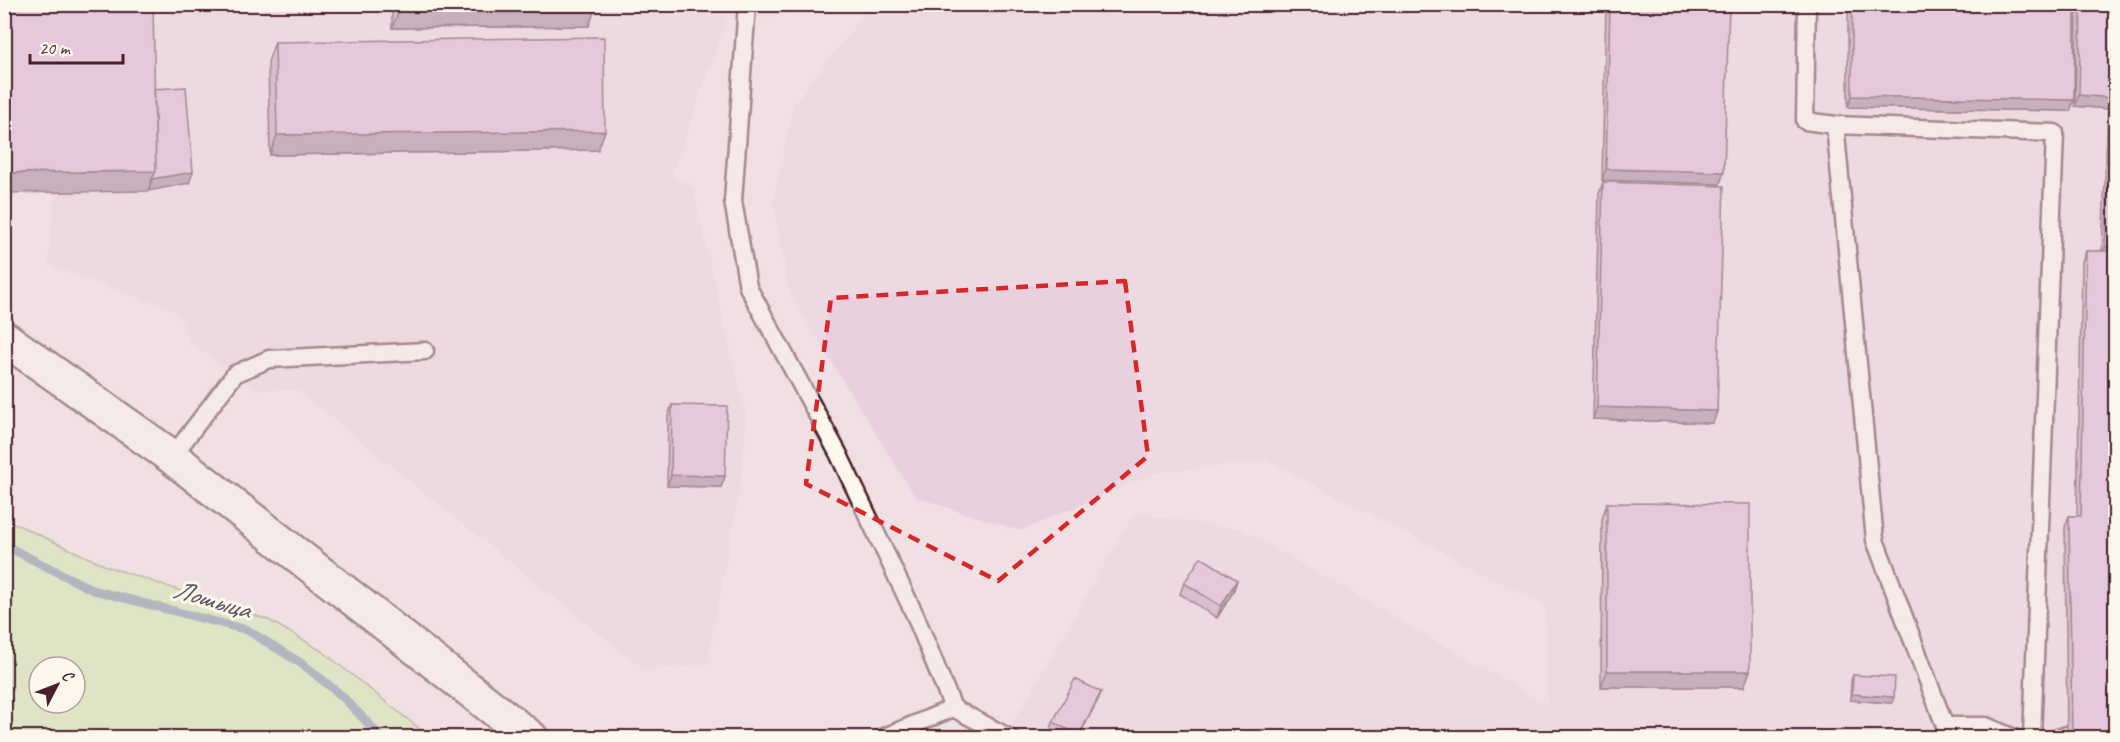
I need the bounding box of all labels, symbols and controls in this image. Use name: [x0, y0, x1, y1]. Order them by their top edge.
scale bar: [30, 27, 123, 65]
text: 20 m: [39, 37, 72, 59]
water label: Лошыца: [170, 572, 257, 627]
north arrow: [27, 655, 87, 715]
text: С: [57, 666, 79, 687]

